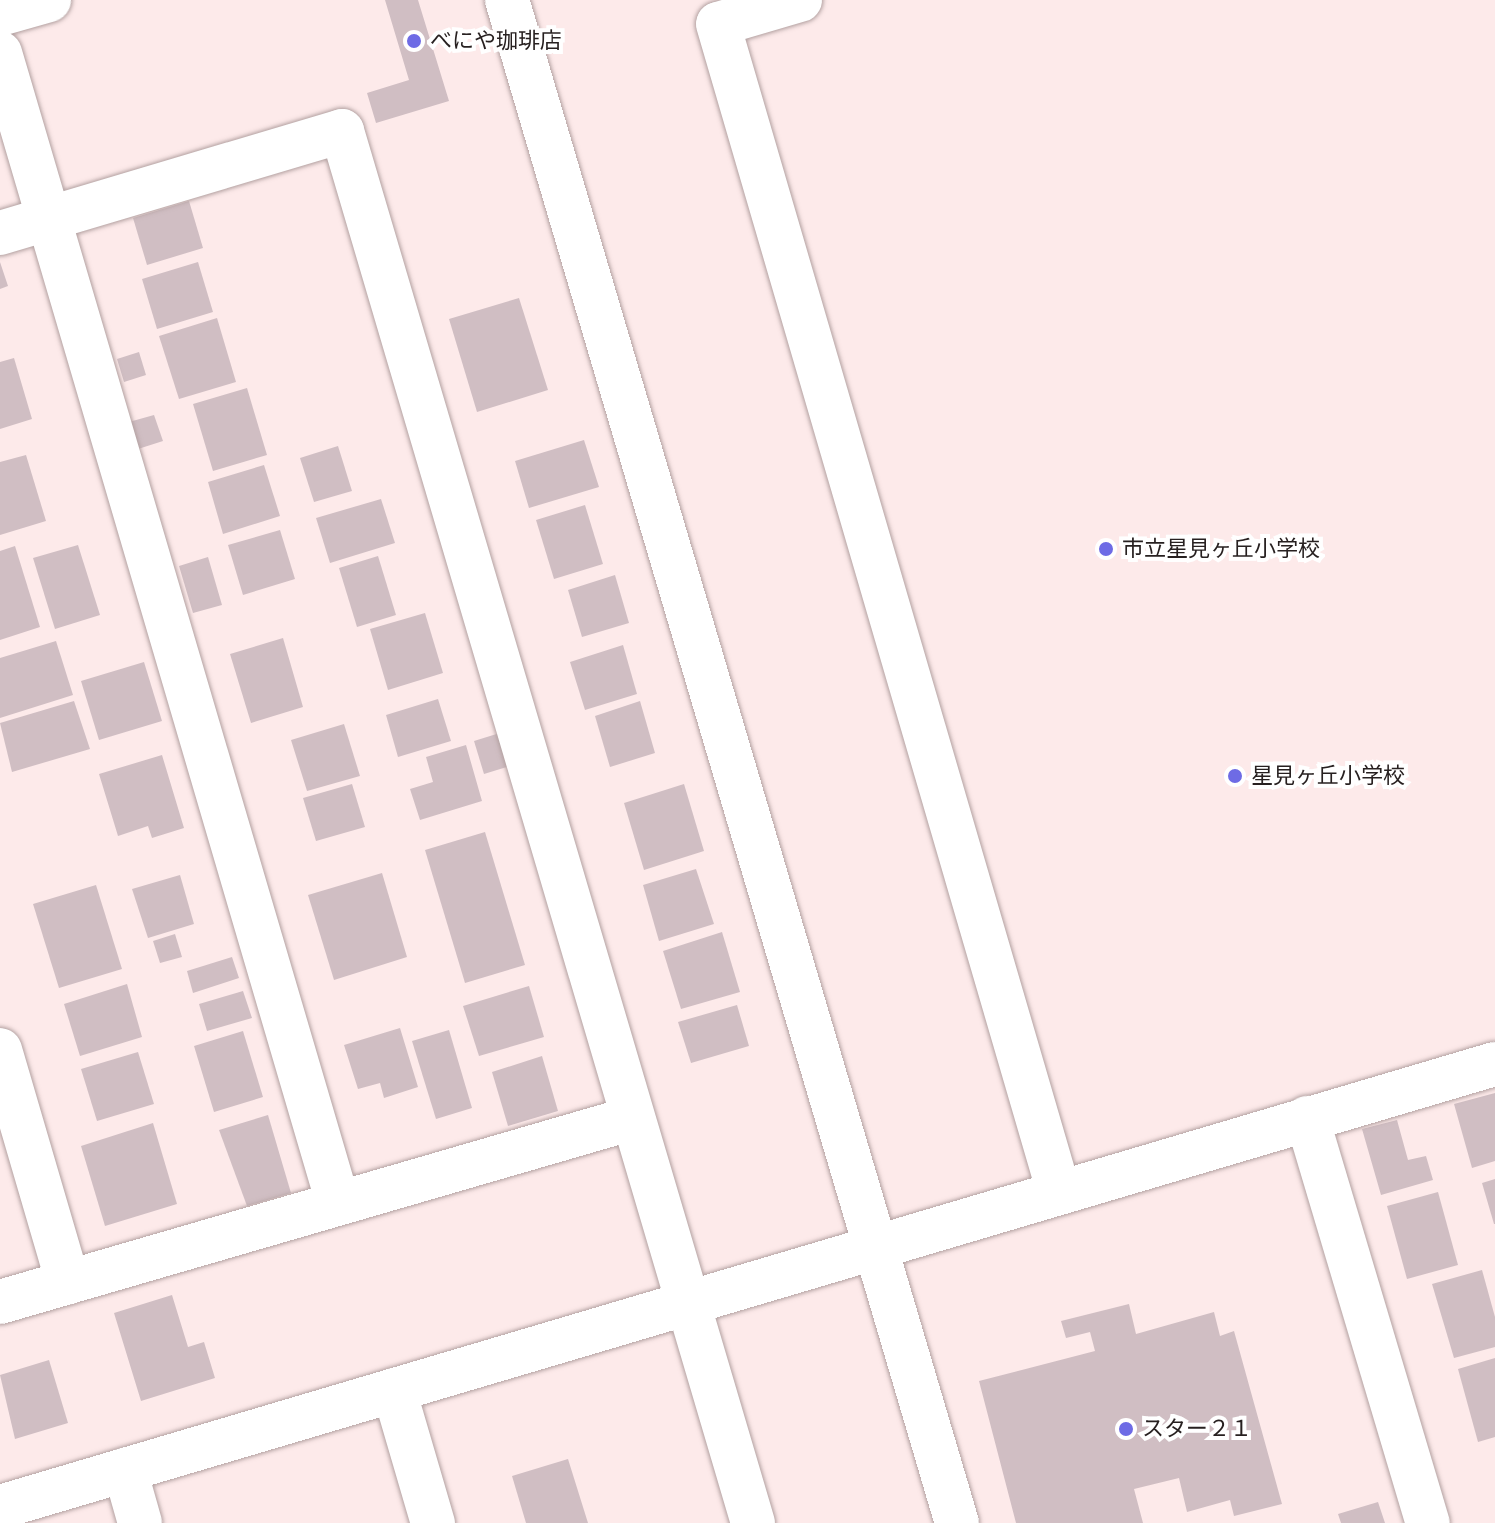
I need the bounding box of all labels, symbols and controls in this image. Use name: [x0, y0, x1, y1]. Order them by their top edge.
place label: べにや珈琲店: [430, 28, 562, 54]
marker: べにや珈琲店: [405, 32, 423, 50]
place label: 市立星見ヶ丘小学校: [1122, 536, 1320, 562]
marker: 市立星見ヶ丘小学校: [1097, 540, 1115, 558]
place label: 星見ヶ丘小学校: [1251, 763, 1405, 789]
marker: 星見ヶ丘小学校: [1226, 767, 1244, 785]
place label: スター２１: [1142, 1416, 1252, 1442]
marker: スター２１: [1117, 1420, 1135, 1438]

